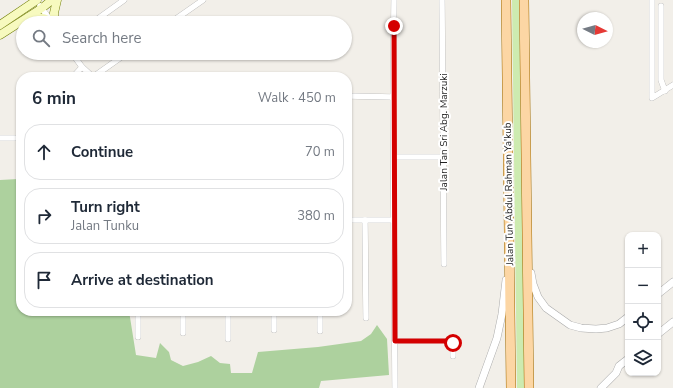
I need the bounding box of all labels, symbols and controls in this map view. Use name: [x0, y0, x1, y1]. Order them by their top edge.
north arrow: [577, 12, 613, 48]
search box: [16, 16, 352, 60]
route end: [385, 17, 403, 35]
icon: search: [30, 27, 52, 49]
text: Search here: [62, 28, 142, 48]
street label: Jalan Tan Sri Abg. Marzuki: [437, 73, 451, 192]
text: 6 min: [32, 87, 76, 110]
text: Walk · 450 m: [258, 89, 336, 107]
street label: Jalan Tun Abdul Rahman Ya'kub: [501, 122, 517, 267]
icon: ahead: [33, 141, 55, 163]
text: Continue: [71, 142, 133, 162]
text: 70 m: [305, 143, 335, 161]
text: Turn right: [71, 197, 140, 217]
icon: right: [33, 205, 55, 227]
text: 380 m: [297, 207, 335, 225]
text: Jalan Tunku: [71, 217, 139, 235]
map controls: [625, 232, 661, 376]
button: +: [625, 232, 661, 268]
button: −: [625, 268, 661, 304]
icon: arrive: [33, 269, 55, 291]
text: Arrive at destination: [71, 270, 214, 290]
button: locate: [625, 304, 661, 340]
route start: [444, 334, 462, 352]
button: layers: [625, 340, 661, 376]

